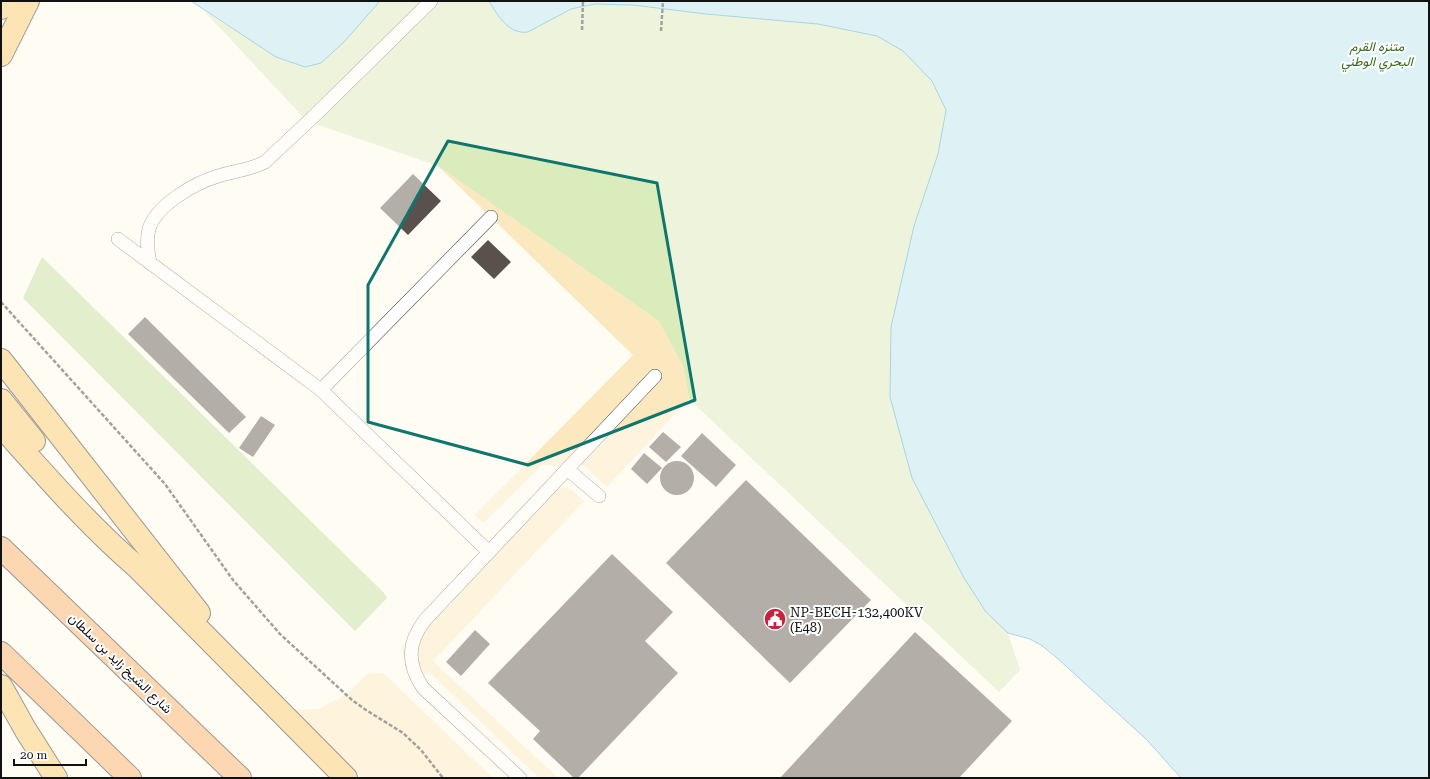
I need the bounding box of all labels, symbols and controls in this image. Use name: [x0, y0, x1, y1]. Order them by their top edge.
park label: متنزه القرم البحري الوطني: [1341, 39, 1415, 72]
place label: NP-BECH-132,400KV (E48): [790, 605, 923, 635]
public building icon: NP-BECH-132,400KV (E48): [762, 606, 788, 632]
street label: شارع الشيخ زايد بن سلطان: [65, 610, 175, 718]
scale bar: [14, 741, 86, 767]
text: 20 m: [20, 748, 47, 762]

